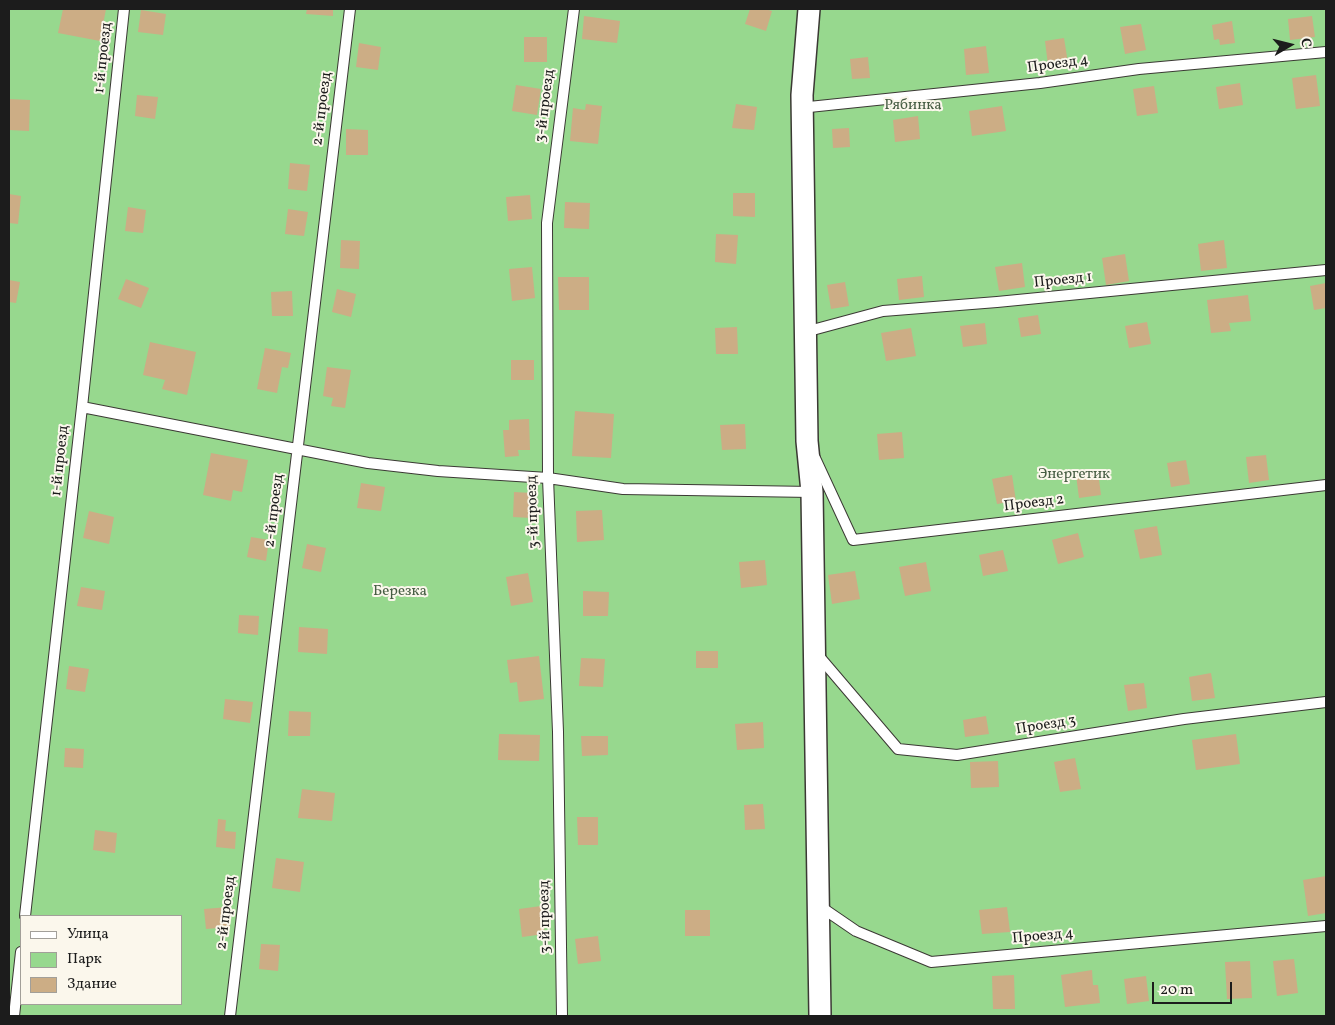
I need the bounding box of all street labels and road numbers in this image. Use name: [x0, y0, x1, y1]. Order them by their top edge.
street label: 1-й проезд: [91, 22, 117, 94]
street label: Проезд 4: [1026, 52, 1090, 78]
street label: 3-й проезд: [533, 68, 559, 144]
street label: 2-й проезд: [310, 71, 336, 147]
street label: Проезд 1: [1033, 269, 1093, 293]
street label: 1-й проезд: [48, 425, 74, 497]
street label: 2-й проезд: [262, 473, 288, 549]
street label: 3-й проезд: [524, 475, 544, 549]
street label: Проезд 2: [1003, 491, 1065, 517]
street label: Проезд 3: [1015, 712, 1077, 740]
street label: 2-й проезд: [214, 875, 240, 951]
street label: 3-й проезд: [536, 880, 556, 954]
street label: Проезд 4: [1011, 925, 1075, 949]

